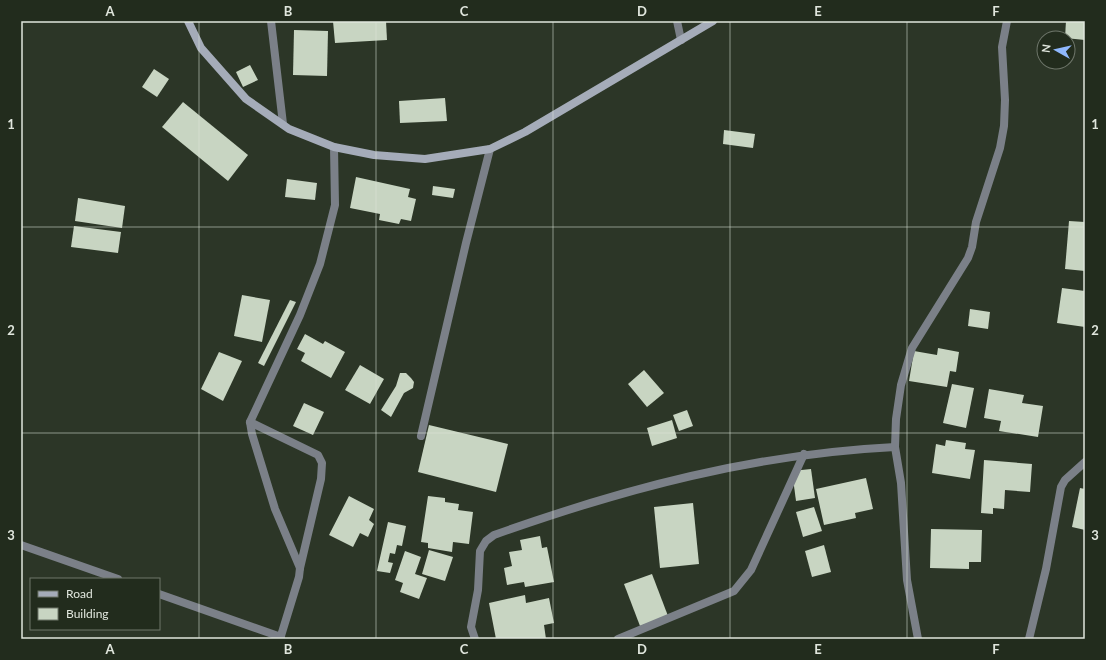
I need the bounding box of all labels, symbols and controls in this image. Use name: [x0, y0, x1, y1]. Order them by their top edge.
text: A: [104, 3, 115, 19]
text: B: [284, 3, 293, 19]
text: C: [460, 3, 469, 19]
text: D: [637, 3, 647, 19]
text: E: [814, 3, 822, 19]
text: F: [992, 3, 1000, 19]
north arrow: [1036, 30, 1076, 70]
text: N: [1039, 43, 1053, 54]
text: 1: [7, 116, 15, 132]
text: 1: [1091, 116, 1099, 132]
text: 2: [7, 322, 15, 338]
text: 2: [1091, 322, 1099, 338]
text: 3: [7, 527, 15, 543]
text: 3: [1091, 527, 1099, 543]
legend: [30, 578, 160, 630]
text: Road: [66, 586, 93, 601]
text: Building: [66, 606, 109, 621]
text: A: [104, 641, 115, 657]
text: B: [284, 641, 293, 657]
text: C: [460, 641, 469, 657]
text: D: [637, 641, 647, 657]
text: E: [814, 641, 822, 657]
text: F: [992, 641, 1000, 657]

